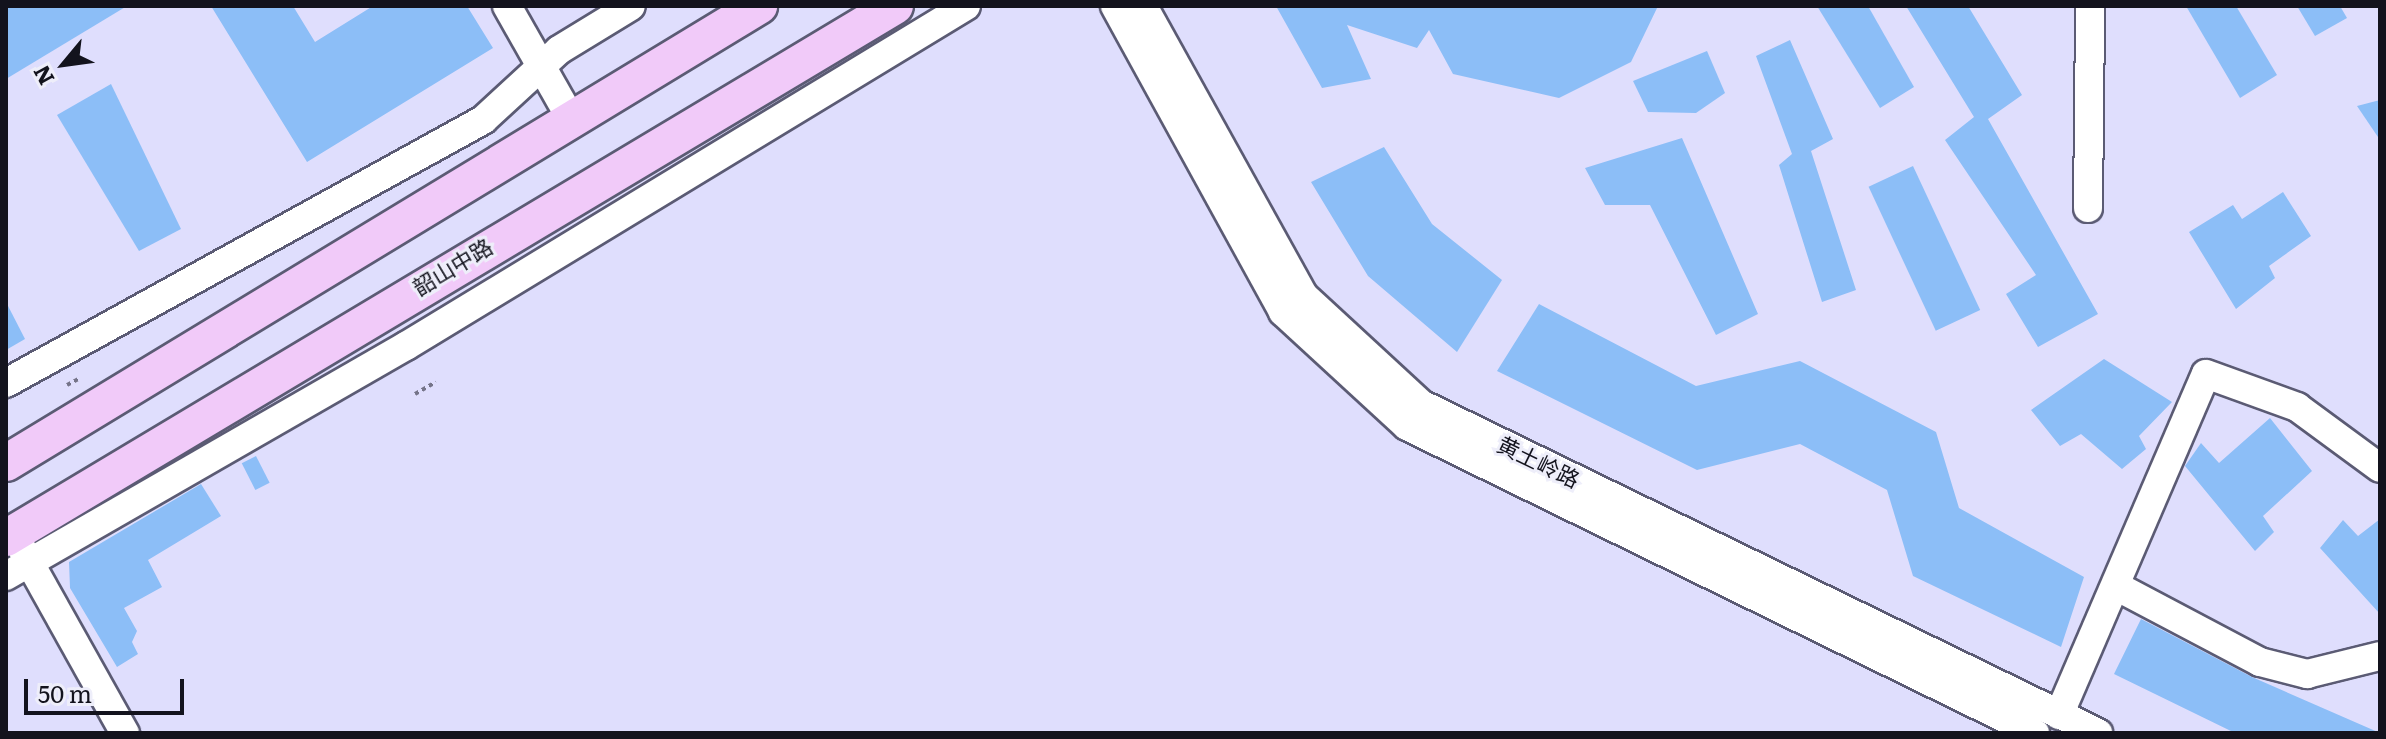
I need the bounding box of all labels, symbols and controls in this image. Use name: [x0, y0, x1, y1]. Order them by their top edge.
north arrow: [24, 24, 104, 104]
text: N: [24, 60, 61, 92]
street label: 韶山中路: [407, 232, 497, 300]
street label: 黄土岭路: [1494, 430, 1584, 492]
scale bar: [28, 663, 188, 713]
text: 50 m: [38, 675, 92, 710]

